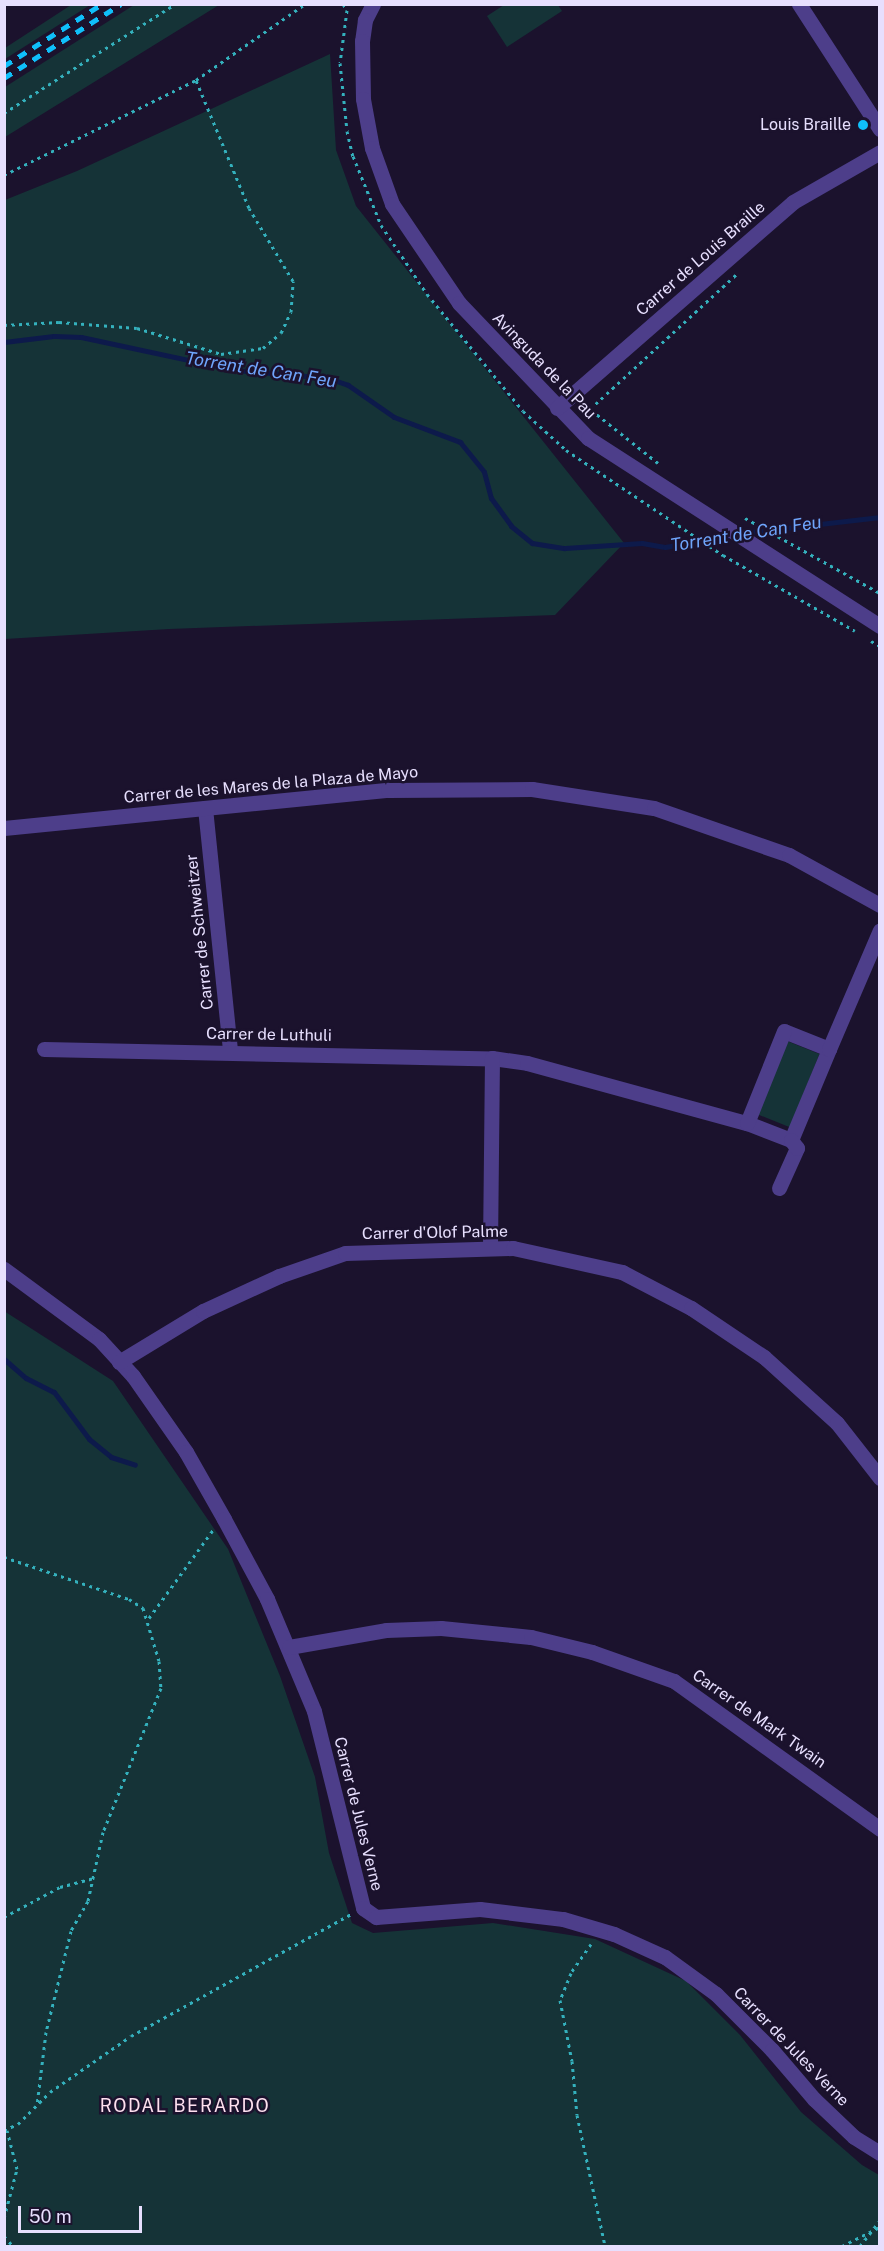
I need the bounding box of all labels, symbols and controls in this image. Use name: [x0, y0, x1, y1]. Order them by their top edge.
place label: Louis Braille: [760, 115, 851, 135]
marker: Louis Braille: [856, 118, 870, 132]
street label: Carrer de Louis Braille: [632, 198, 770, 320]
street label: Avinguda de la Pau: [488, 309, 600, 423]
water label: Torrent de Can Feu: [184, 347, 338, 393]
water label: Torrent de Can Feu: [669, 511, 823, 557]
street label: Carrer de les Mares de la Plaza de Mayo: [123, 763, 419, 807]
street label: Carrer de Schweitzer: [182, 853, 218, 1011]
street label: Carrer de Luthuli: [206, 1024, 332, 1046]
street label: Carrer d'Olof Palme: [362, 1222, 508, 1244]
street label: Carrer de Mark Twain: [688, 1665, 830, 1773]
street label: Carrer de Jules Verne: [330, 1735, 386, 1893]
street label: Carrer de Jules Verne: [729, 1983, 853, 2111]
district label: RODAL BERARDO: [100, 2095, 270, 2117]
scale bar: [21, 2194, 146, 2232]
text: 50 m: [29, 2206, 72, 2227]

